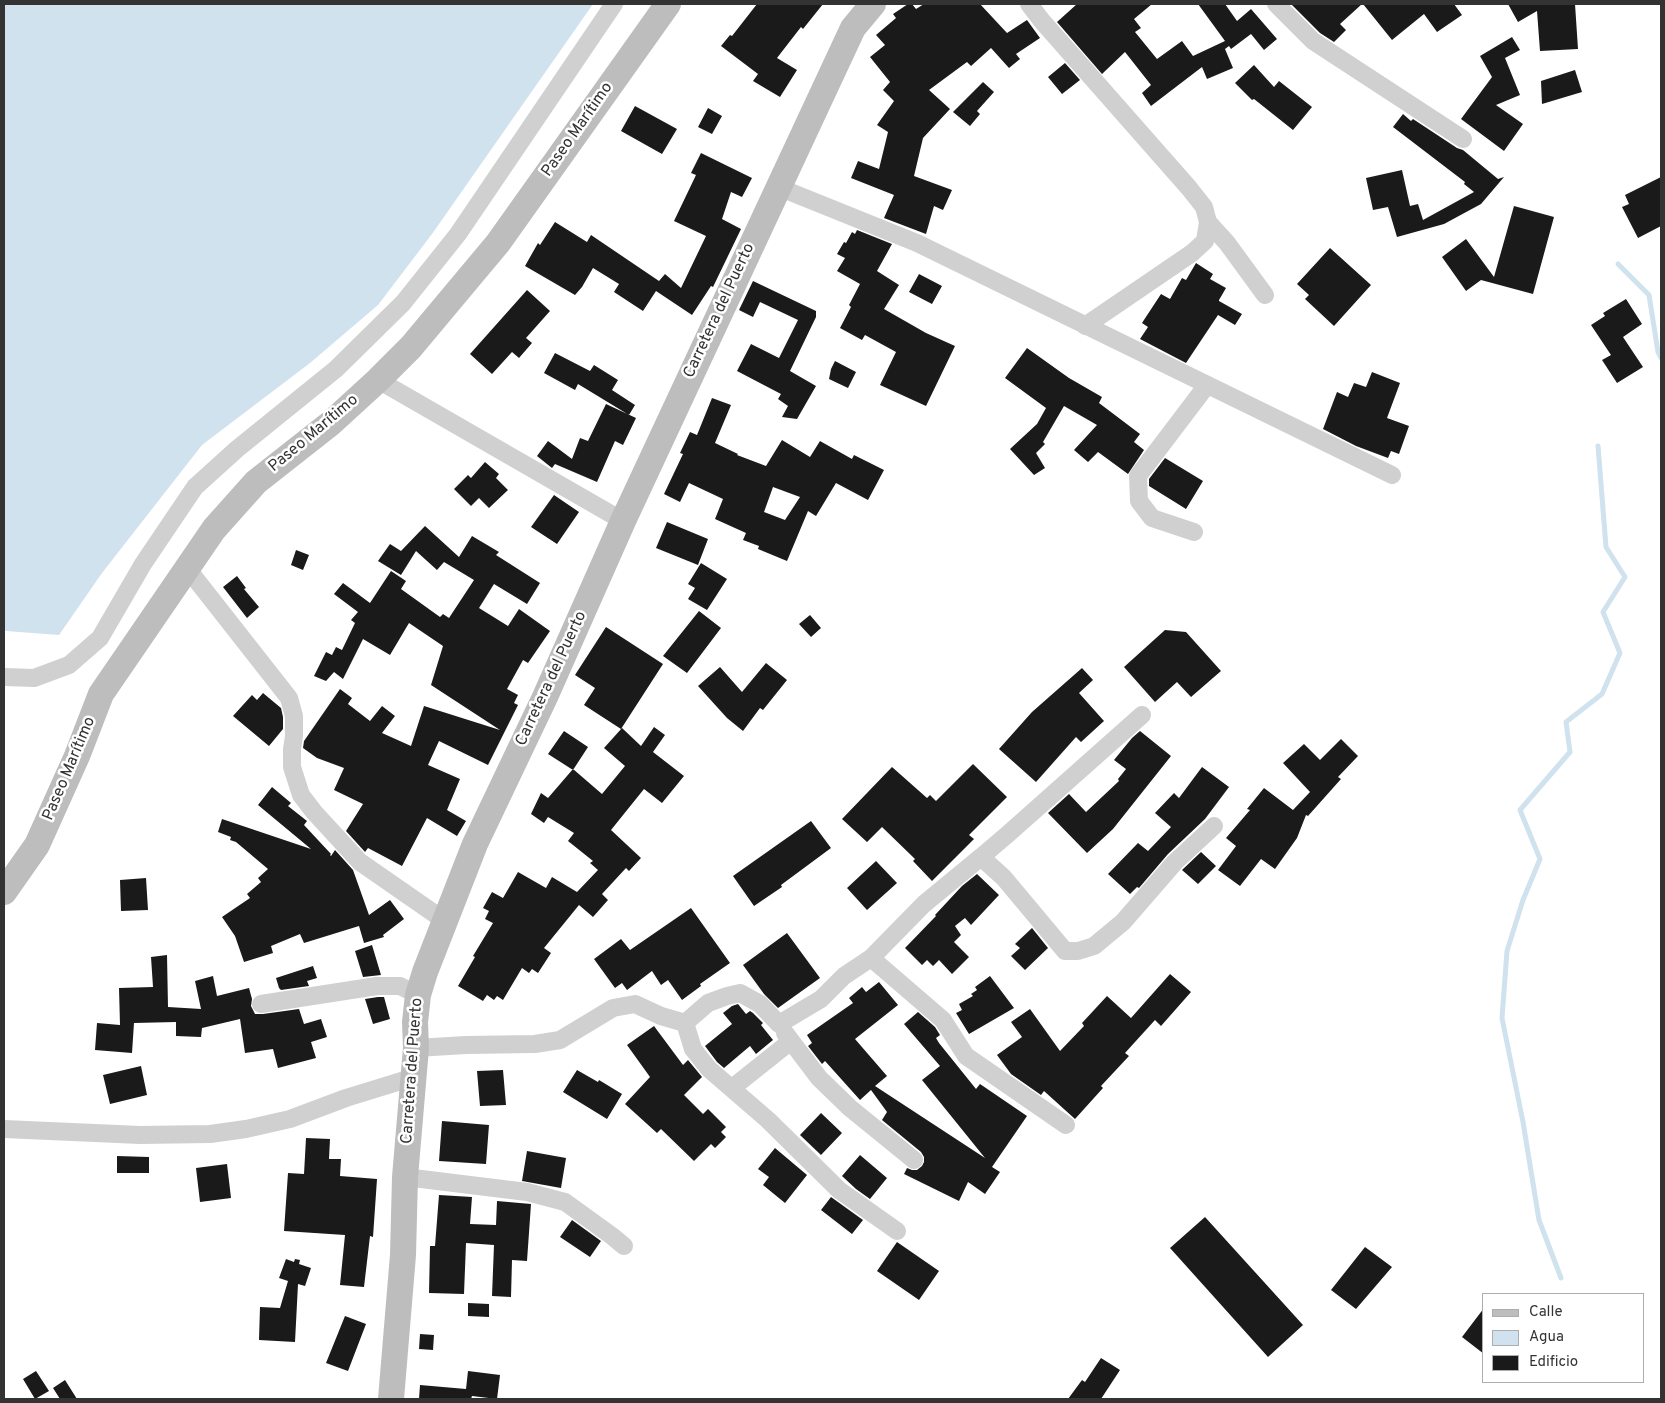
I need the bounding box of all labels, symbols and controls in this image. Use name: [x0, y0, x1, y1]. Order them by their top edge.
street label: Paseo Marítimo: [538, 79, 618, 181]
street label: Carretera del Puerto: [680, 241, 760, 381]
street label: Paseo Marítimo: [265, 391, 363, 477]
street label: Carretera del Puerto: [512, 609, 592, 749]
street label: Paseo Marítimo: [39, 714, 101, 824]
street label: Carretera del Puerto: [398, 997, 428, 1145]
legend: [1482, 1293, 1645, 1383]
text: Calle: [1529, 1303, 1563, 1322]
text: Agua: [1529, 1328, 1564, 1347]
text: Edificio: [1529, 1353, 1578, 1372]

